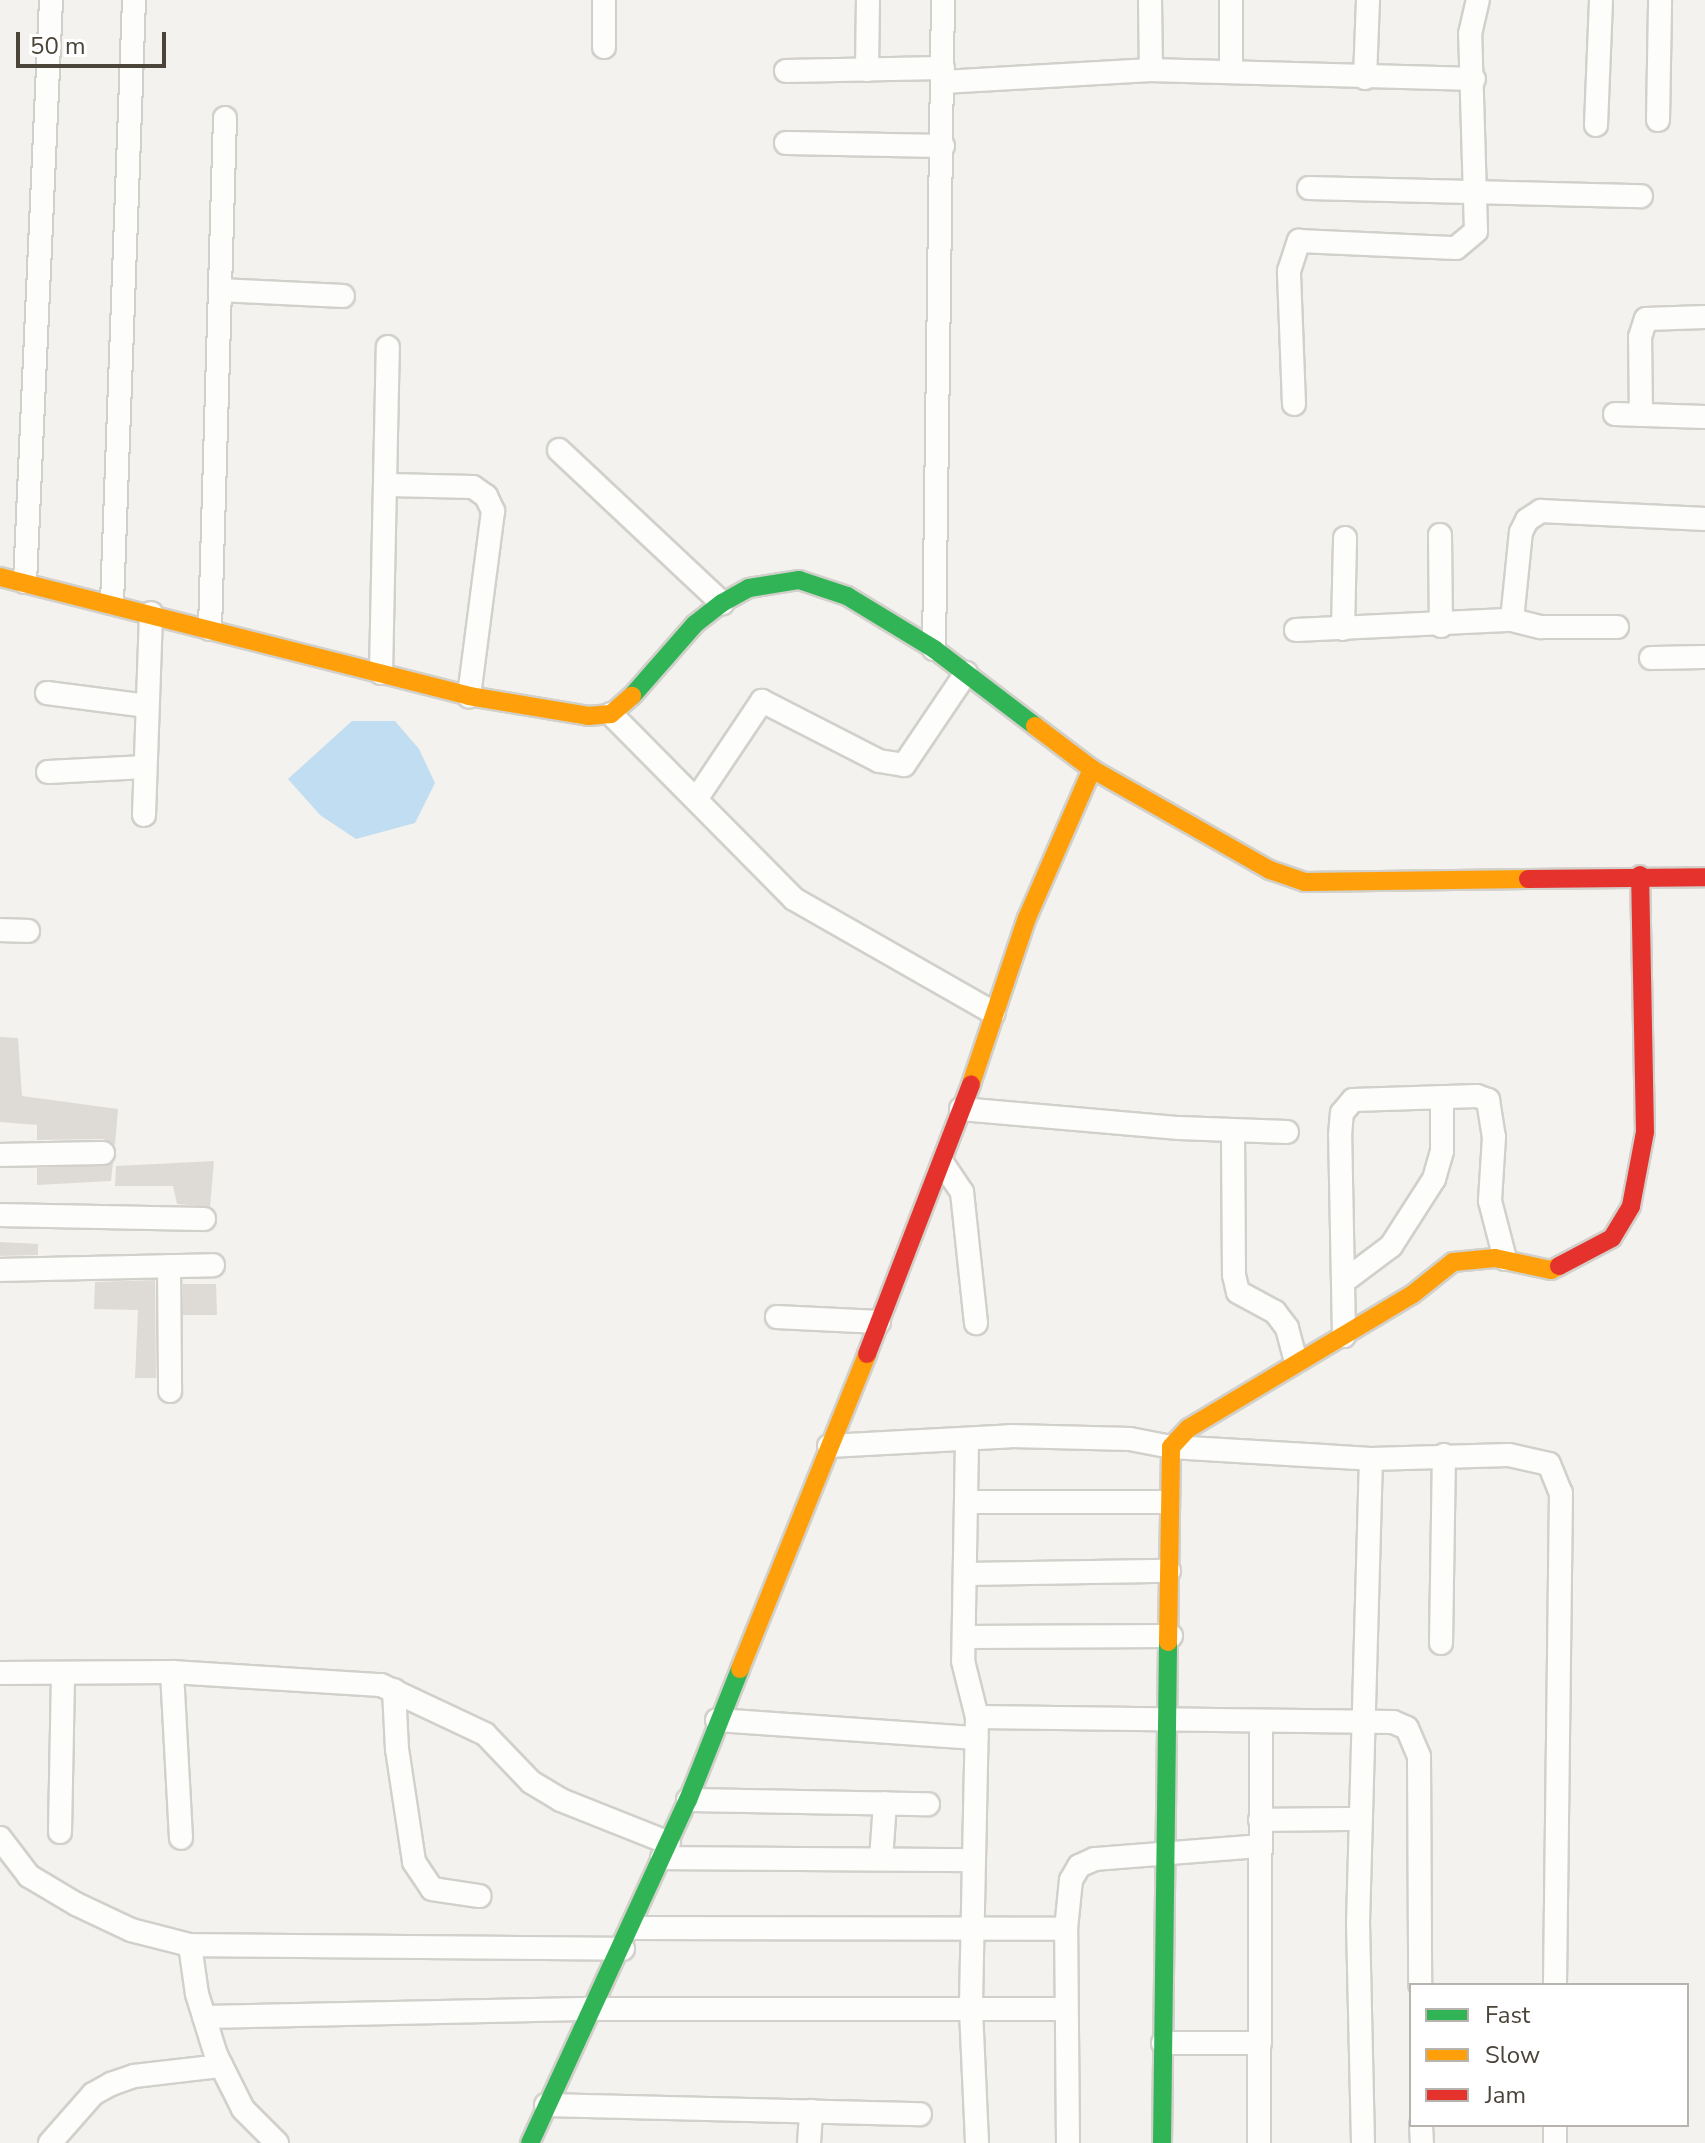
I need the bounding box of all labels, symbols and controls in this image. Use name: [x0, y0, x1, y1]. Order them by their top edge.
scale bar: [20, 16, 170, 66]
text: 50 m: [30, 30, 86, 62]
legend: [1409, 1983, 1689, 2127]
text: Fast: [1485, 1999, 1530, 2031]
text: Slow: [1485, 2039, 1540, 2071]
text: Jam: [1485, 2079, 1526, 2111]

